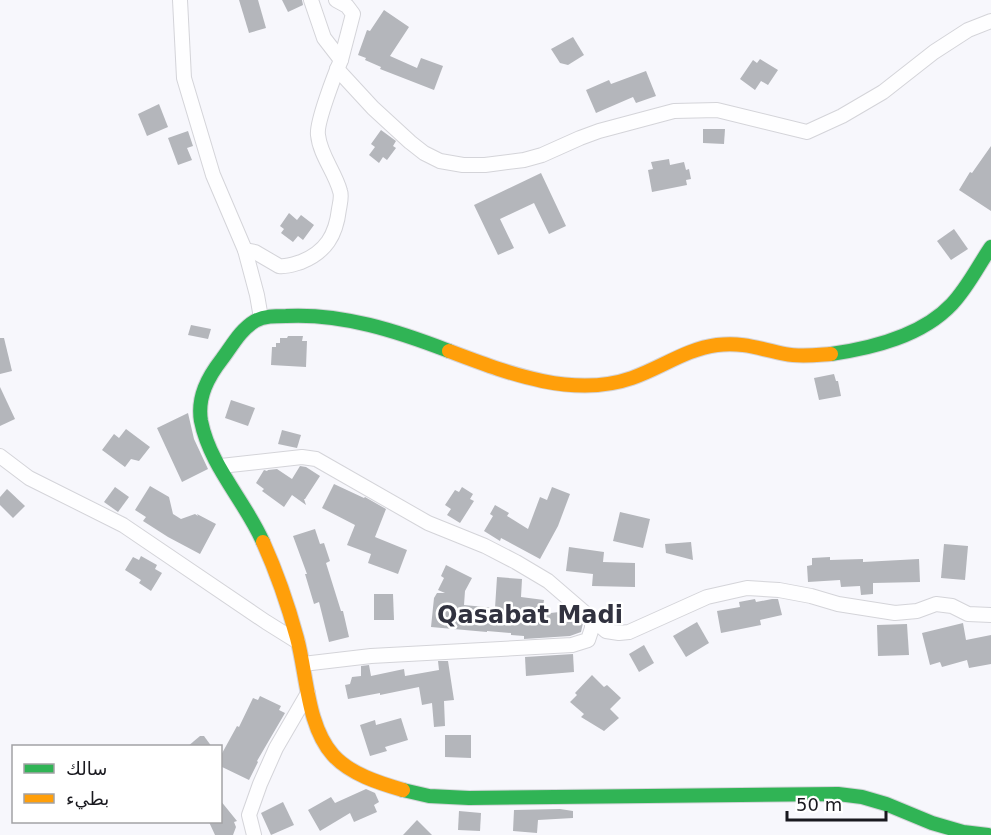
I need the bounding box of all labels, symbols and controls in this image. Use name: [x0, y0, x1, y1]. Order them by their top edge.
district label: Qasabat Madi: [437, 601, 623, 629]
legend: [12, 745, 222, 823]
text: سالك: [66, 758, 107, 779]
scale bar: [787, 784, 886, 822]
text: بطيء: [66, 788, 109, 810]
text: 50 m: [796, 794, 842, 815]

